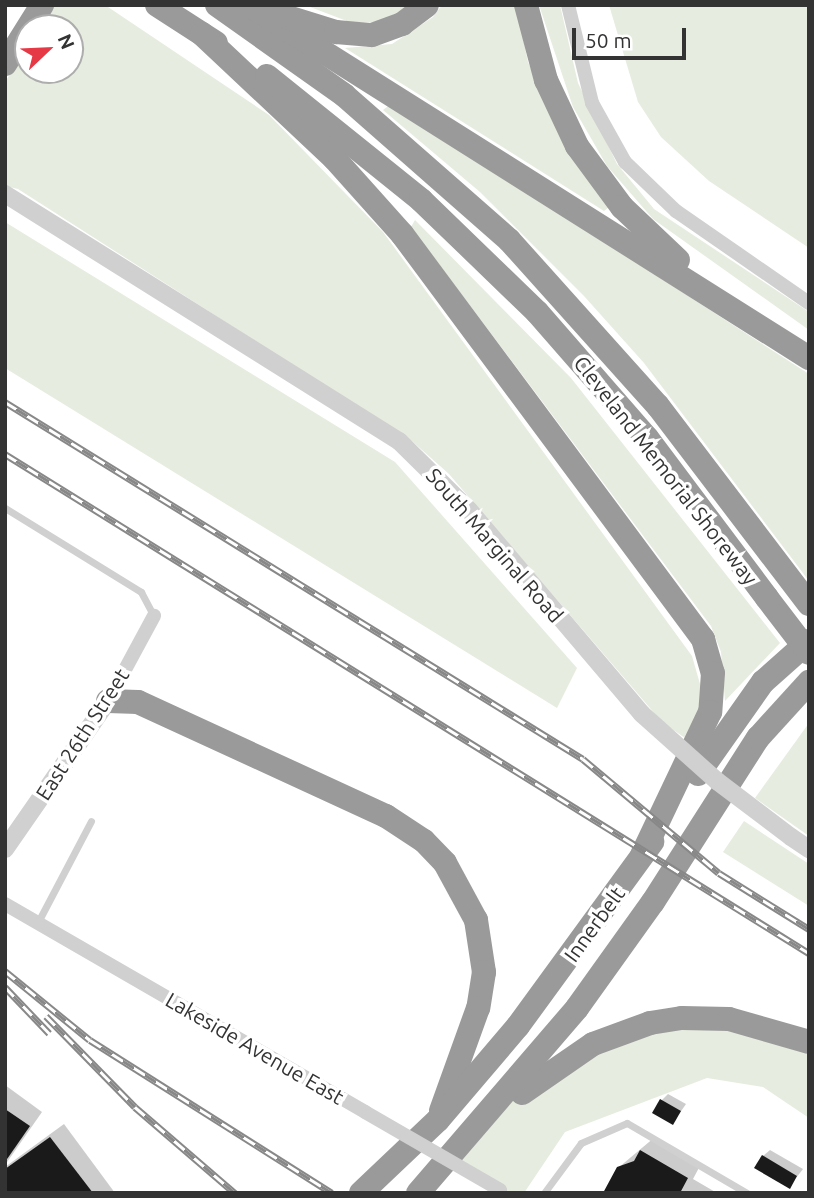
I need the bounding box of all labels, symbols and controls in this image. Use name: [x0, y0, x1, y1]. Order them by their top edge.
north arrow: [14, 14, 84, 84]
scale bar: [576, 14, 690, 58]
text: 50 m: [585, 28, 632, 52]
text: N: [54, 31, 79, 52]
street label: Cleveland Memorial Shoreway: [569, 351, 763, 589]
street label: South Marginal Road: [421, 463, 569, 627]
street label: East 26th Street: [30, 663, 134, 805]
street label: Innerbelt: [558, 882, 630, 966]
street label: Lakeside Avenue East: [161, 987, 349, 1109]

